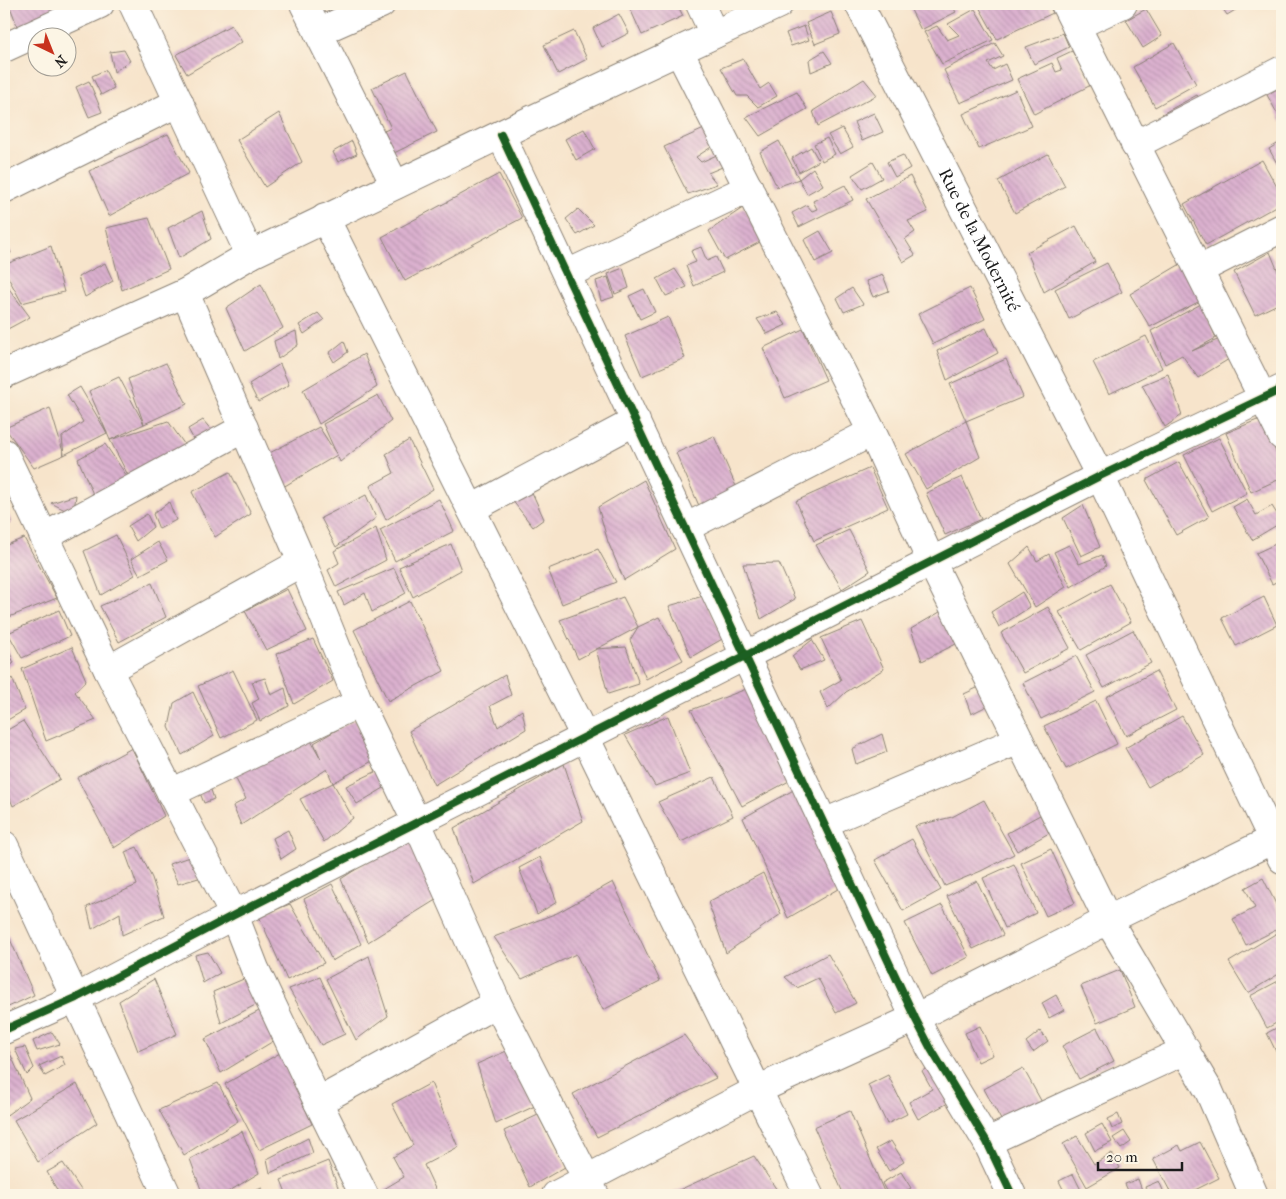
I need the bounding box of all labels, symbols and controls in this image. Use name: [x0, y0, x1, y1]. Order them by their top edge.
north arrow: [28, 28, 78, 78]
text: N: [51, 51, 70, 71]
street label: Rue de la Modernité: [934, 165, 1024, 316]
scale bar: [1098, 1139, 1182, 1171]
text: 20 m: [1106, 1148, 1138, 1166]

